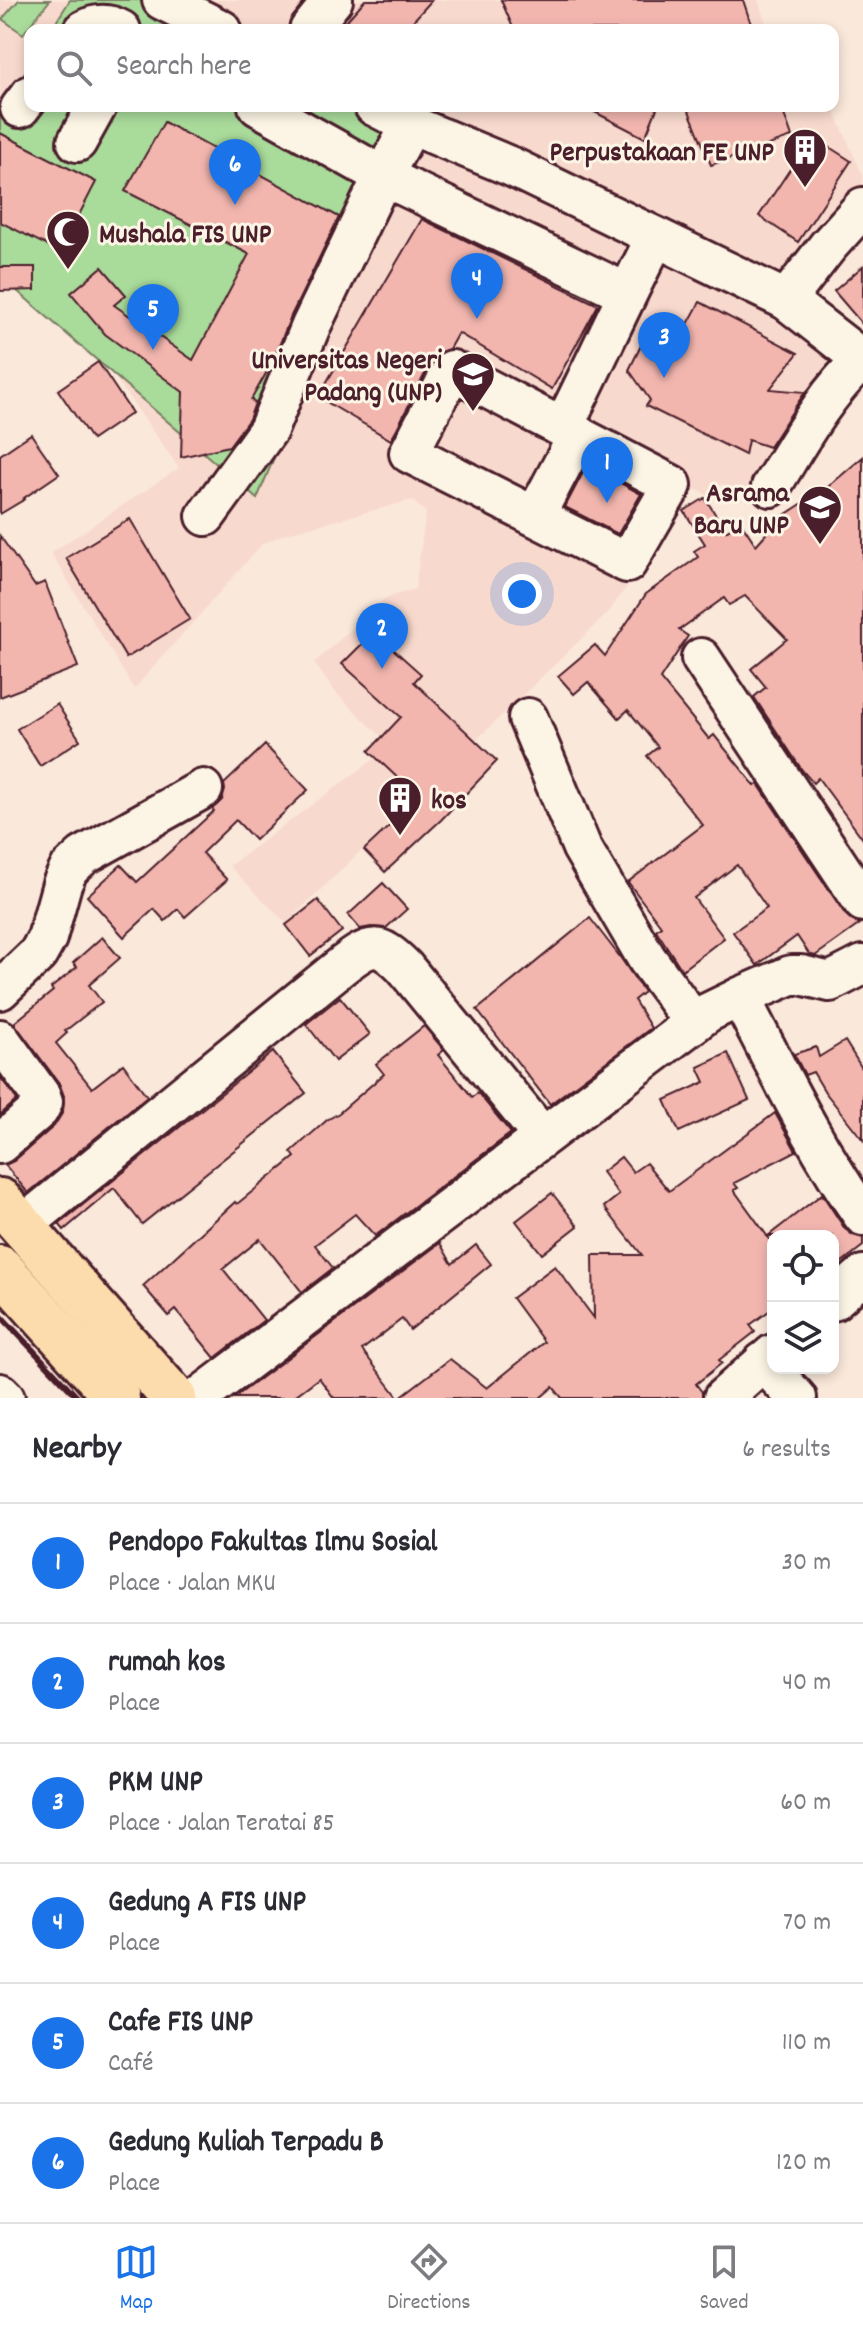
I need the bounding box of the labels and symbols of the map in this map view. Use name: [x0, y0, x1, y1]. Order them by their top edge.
building icon: Perpustakaan FE UNP: [781, 126, 829, 189]
place label: Perpustakaan FE UNP: [550, 135, 774, 175]
pin: 6: [209, 139, 261, 205]
mosque icon: Mushala FIS UNP: [44, 208, 92, 271]
place label: Mushala FIS UNP: [99, 217, 272, 257]
pin: 4: [451, 253, 503, 319]
pin: 5: [127, 284, 179, 350]
pin: 3: [638, 312, 690, 378]
place label: Universitas Negeri Padang (UNP): [251, 343, 442, 415]
school or university icon: Universitas Negeri Padang (UNP): [449, 350, 497, 413]
pin: 1: [581, 437, 633, 503]
place label: Asrama Baru UNP: [694, 476, 790, 548]
school or university icon: Asrama Baru UNP: [796, 483, 844, 546]
your location: [502, 574, 542, 614]
pin: 2: [356, 603, 408, 669]
building icon: kos: [376, 774, 424, 837]
place label: kos: [431, 783, 467, 823]

